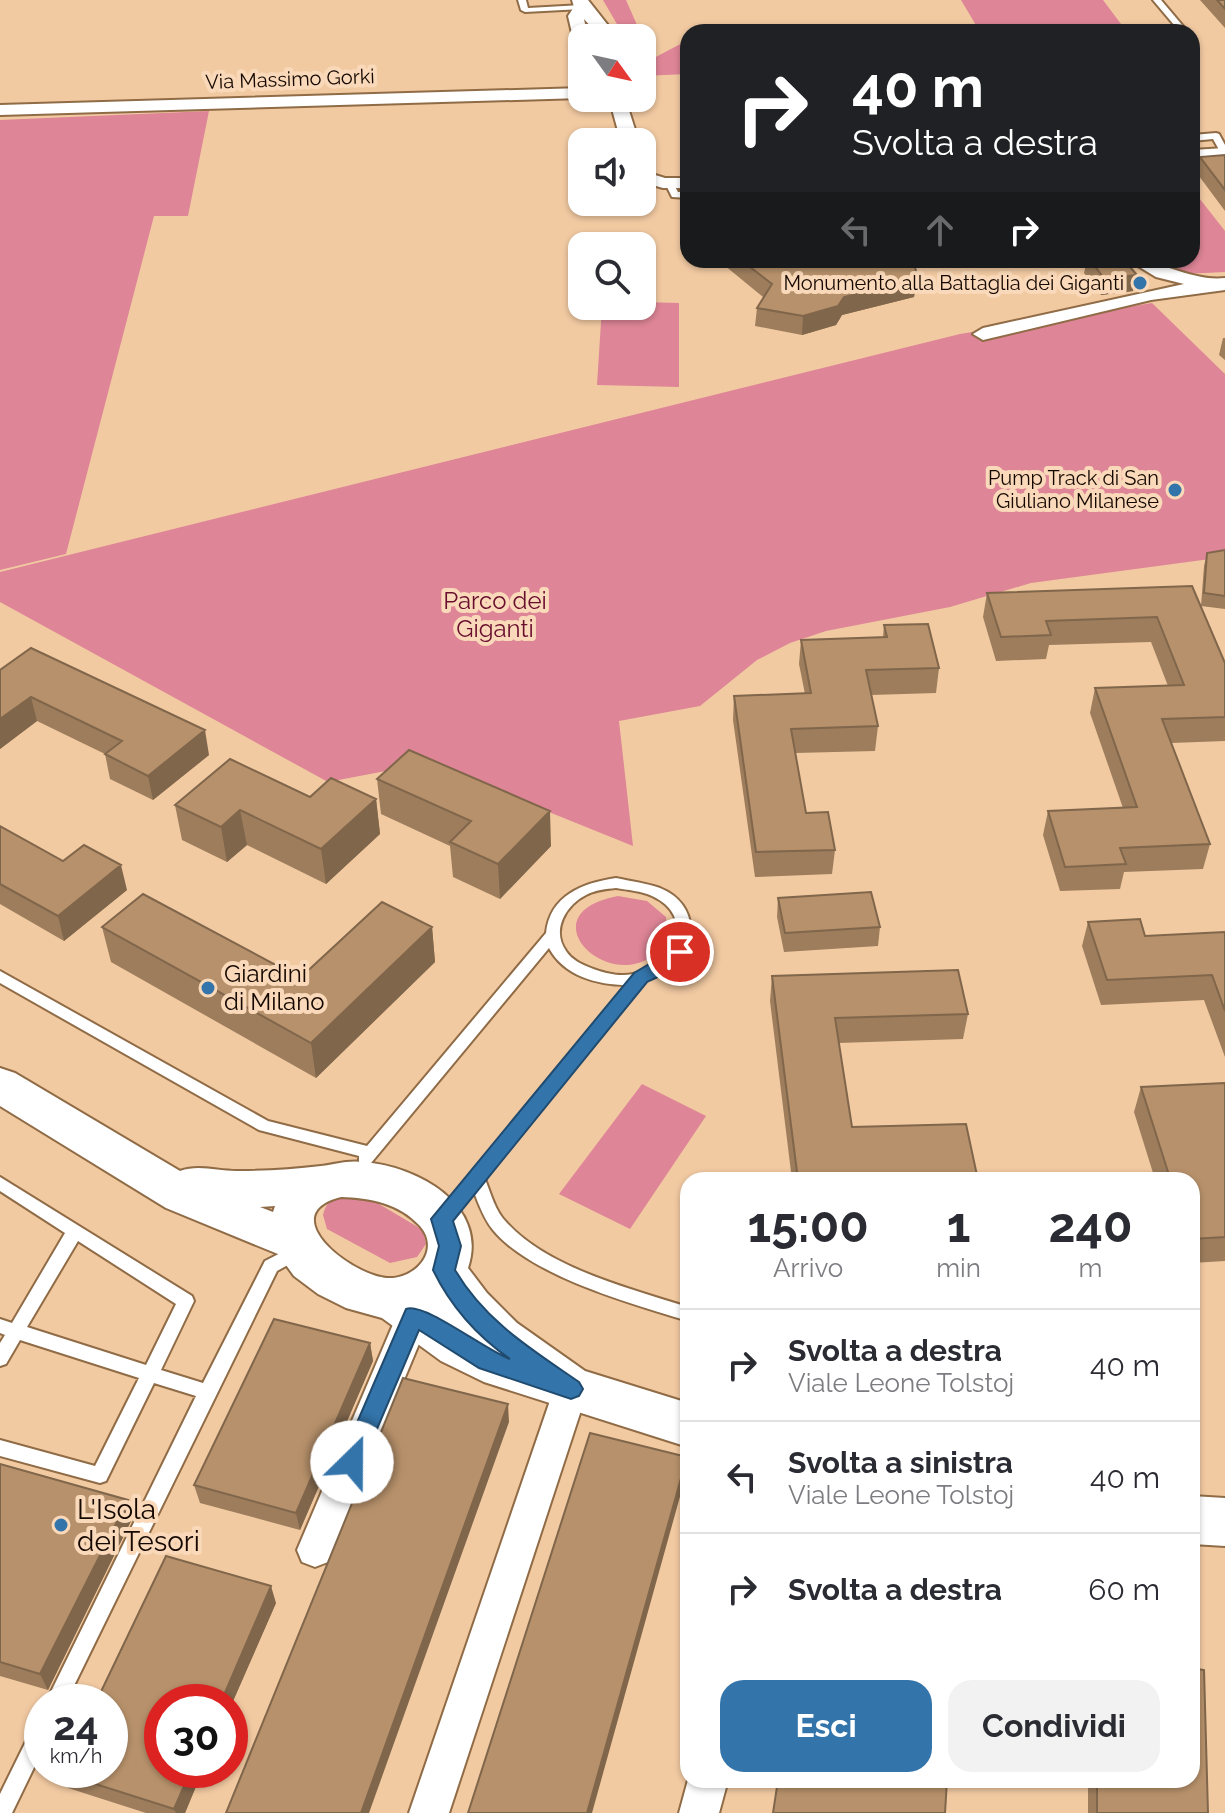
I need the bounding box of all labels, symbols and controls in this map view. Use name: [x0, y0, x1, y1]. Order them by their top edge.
north arrow: [568, 24, 656, 112]
map controls: [568, 24, 656, 320]
text: 40 m: [852, 54, 984, 120]
icon: right: [720, 56, 824, 160]
street label: Via Massimo Gorki: [205, 64, 375, 94]
text: Svolta a destra: [852, 121, 1098, 163]
button: sound: [568, 128, 656, 216]
icon: left: [834, 208, 878, 252]
icon: ahead: [918, 208, 962, 252]
icon: right: [1002, 208, 1046, 252]
button: search: [568, 232, 656, 320]
place label: Monumento alla Battaglia dei Giganti: [783, 271, 1124, 295]
marker: Monumento alla Battaglia dei Giganti: [1131, 274, 1149, 292]
place label: Pump Track di San Giuliano Milanese: [988, 466, 1159, 513]
marker: Pump Track di San Giuliano Milanese: [1166, 481, 1184, 499]
park label: Parco dei Giganti: [443, 586, 547, 643]
pin: [646, 918, 714, 986]
icon: arrive: [658, 930, 702, 974]
place label: Giardini di Milano: [224, 959, 324, 1016]
marker: Giardini di Milano: [199, 979, 217, 997]
text: 15:00: [748, 1197, 869, 1253]
text: 1: [947, 1197, 970, 1253]
text: 240: [1048, 1197, 1132, 1253]
text: Arrivo: [773, 1253, 843, 1283]
text: min: [936, 1253, 981, 1283]
text: m: [1079, 1253, 1102, 1283]
text: Svolta a destra: [788, 1333, 1002, 1368]
icon: right: [720, 1343, 764, 1387]
text: 40 m: [1090, 1348, 1160, 1383]
text: Viale Leone Tolstoj: [788, 1368, 1014, 1398]
position arrow: [310, 1420, 394, 1504]
text: Svolta a sinistra: [788, 1445, 1013, 1480]
icon: left: [720, 1455, 764, 1499]
text: 40 m: [1090, 1460, 1160, 1495]
text: Viale Leone Tolstoj: [788, 1480, 1014, 1510]
place label: L'Isola dei Tesori: [77, 1493, 200, 1558]
marker: L'Isola dei Tesori: [52, 1516, 70, 1534]
icon: right: [720, 1567, 764, 1611]
text: Svolta a destra: [788, 1572, 1002, 1607]
text: 60 m: [1088, 1572, 1160, 1607]
button: Esci: [720, 1680, 932, 1772]
button: Condividi: [948, 1680, 1160, 1772]
speed limit sign: 30: [144, 1684, 248, 1788]
text: 24: [53, 1702, 99, 1749]
text: km/h: [50, 1744, 102, 1768]

